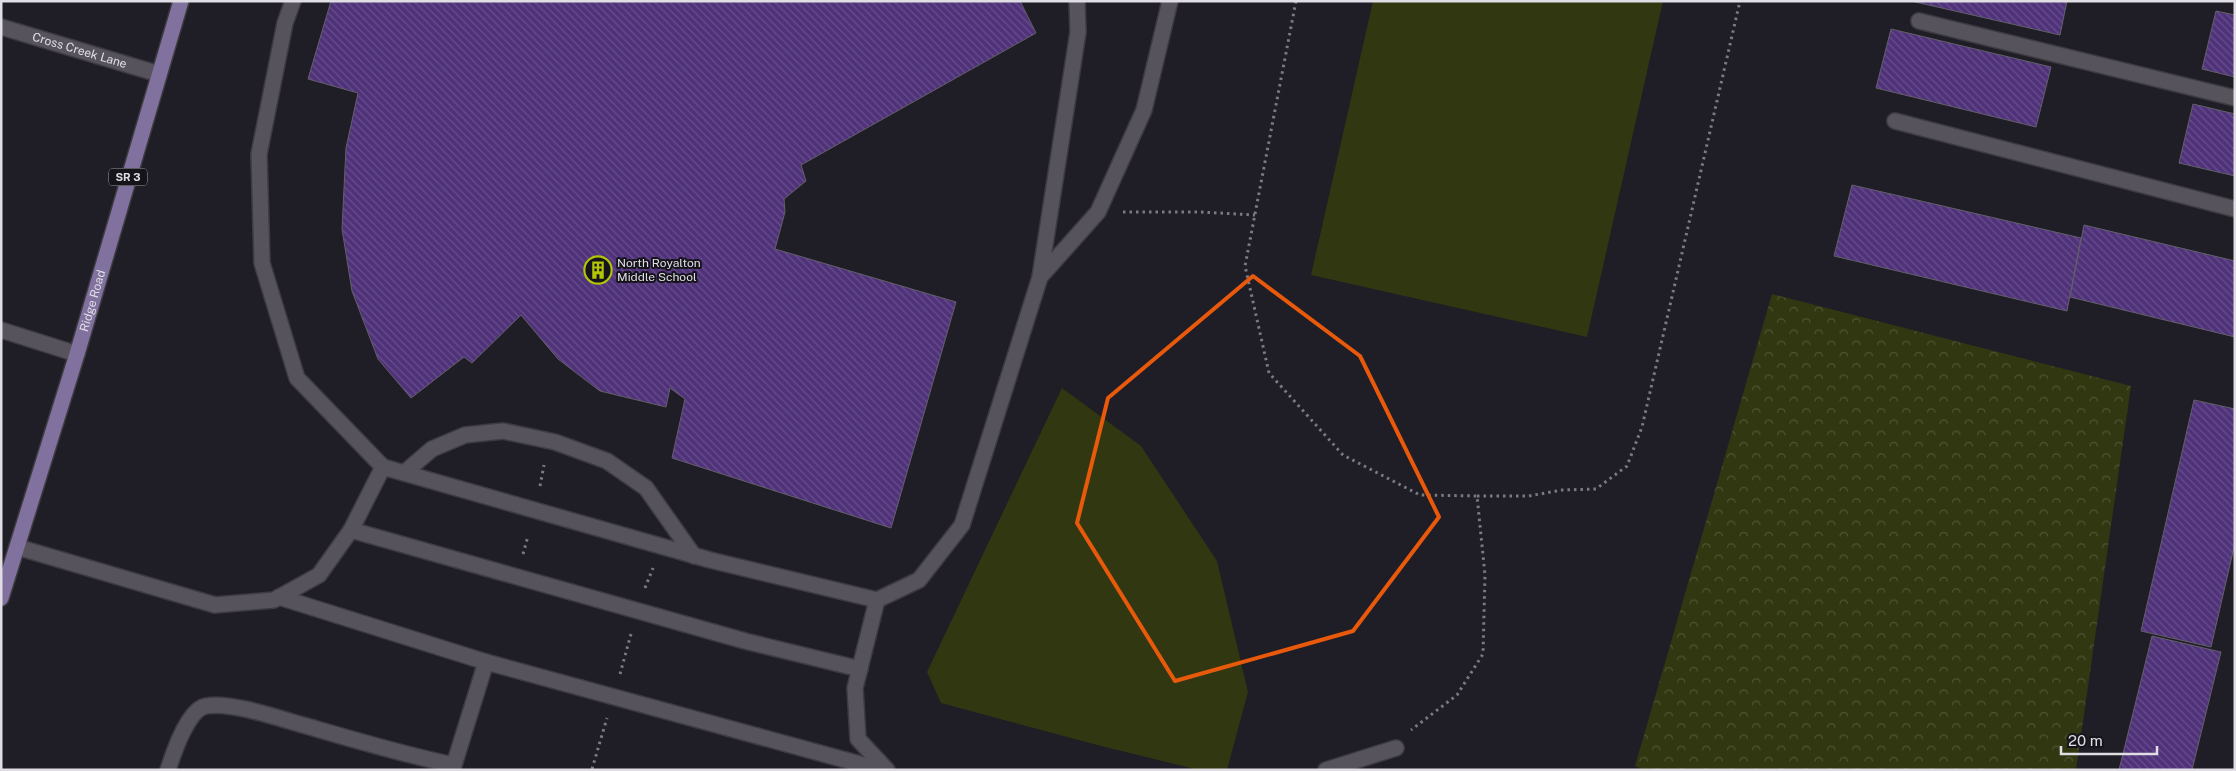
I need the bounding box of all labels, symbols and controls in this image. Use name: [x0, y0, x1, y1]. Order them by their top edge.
street label: Cross Creek Lane: [31, 30, 129, 71]
road number: SR 3: [109, 168, 147, 186]
building icon: North Royalton Middle School: [583, 255, 613, 285]
place label: North Royalton Middle School: [617, 256, 701, 284]
street label: Ridge Road: [77, 268, 108, 333]
scale bar: [2061, 724, 2157, 756]
text: 20 m: [2068, 732, 2103, 749]

